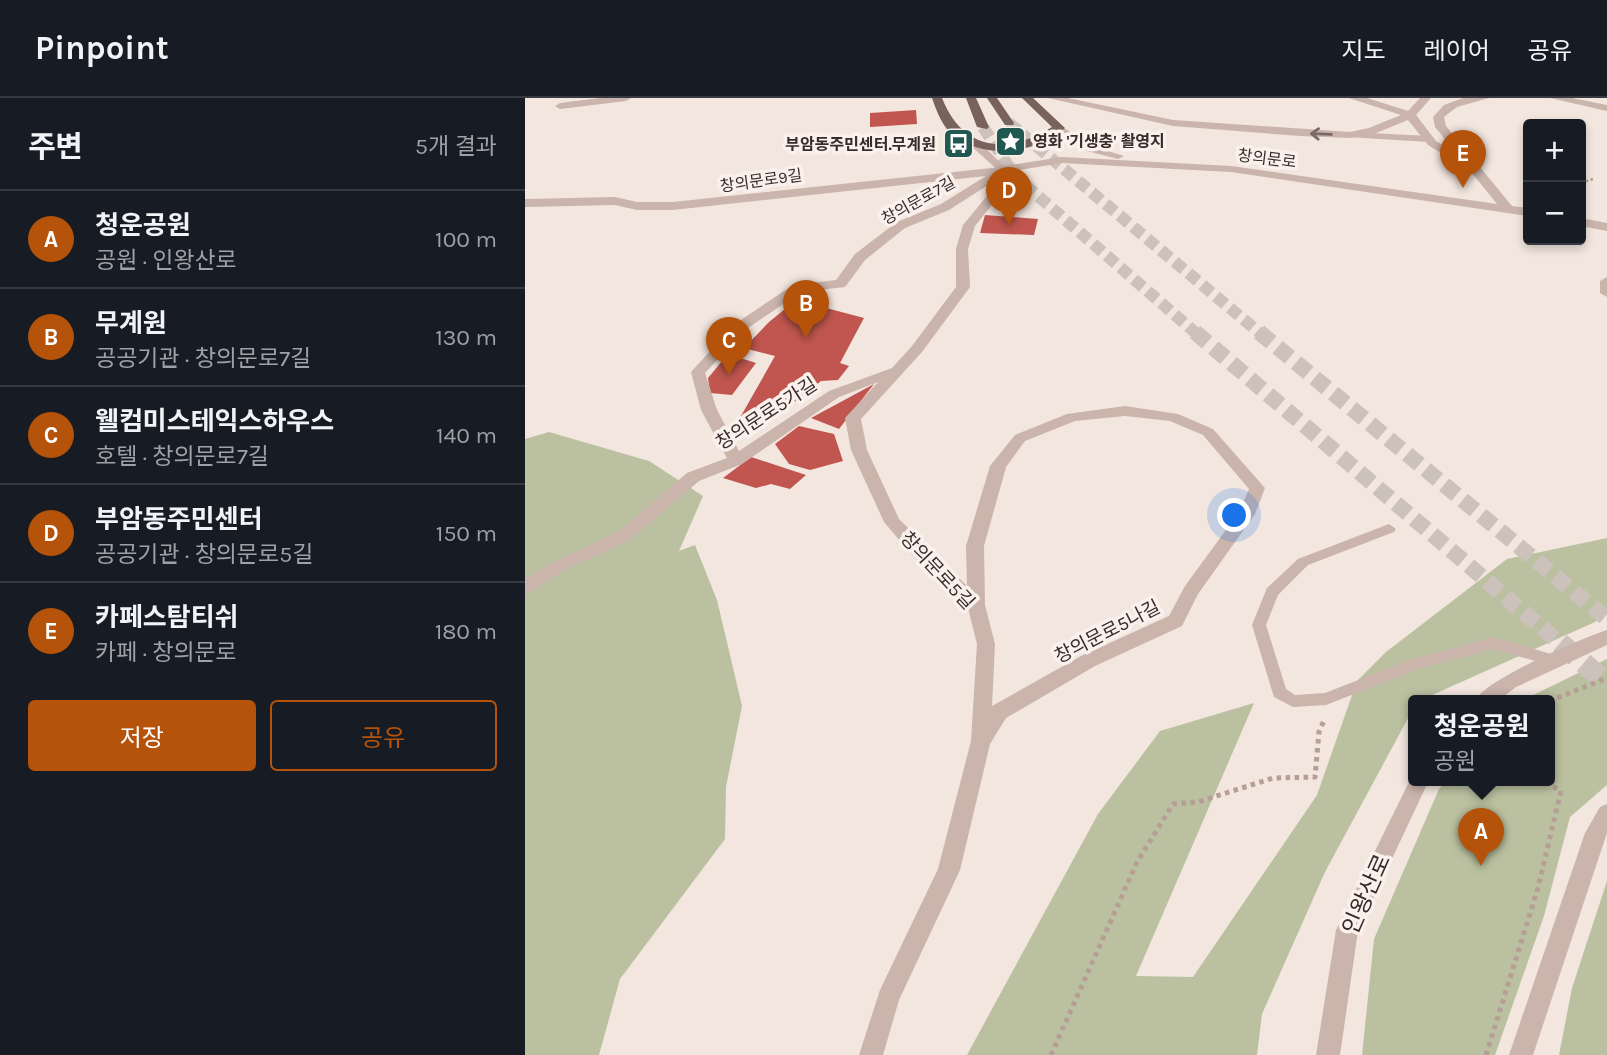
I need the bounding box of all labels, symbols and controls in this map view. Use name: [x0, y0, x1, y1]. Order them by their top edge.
text: Pinpoint: [35, 29, 169, 67]
text: 지도: [1341, 37, 1386, 65]
text: 레이어: [1424, 37, 1490, 65]
text: 공유: [1528, 37, 1572, 65]
map controls: [1523, 119, 1586, 245]
button: +: [1523, 119, 1586, 182]
place icon: 영화 '기생충' 촬영지: [993, 124, 1027, 158]
bus stop icon: 부암동주민센터.무계원: [942, 127, 976, 161]
one-way arrow: [1309, 127, 1332, 141]
text: 주변: [28, 129, 83, 165]
pin: E: [1440, 130, 1486, 188]
place label: 영화 '기생충' 촬영지: [1033, 132, 1165, 151]
text: 5개 결과: [415, 133, 497, 160]
place label: 부암동주민센터.무계원: [785, 135, 936, 154]
street label: 창의문로: [1237, 145, 1298, 172]
street label: 창의문로9길: [719, 165, 803, 196]
pin: D: [986, 167, 1032, 225]
street label: 창의문로7길: [878, 172, 958, 228]
button: −: [1523, 182, 1586, 245]
text: 청운공원: [95, 210, 191, 241]
text: A: [44, 226, 58, 253]
text: 100 m: [435, 226, 497, 253]
text: 공원 · 인왕산로: [95, 247, 237, 274]
pin: B: [783, 280, 829, 338]
text: 무계원: [95, 308, 167, 339]
pin: C: [706, 317, 752, 375]
text: B: [44, 324, 58, 351]
text: 130 m: [435, 324, 497, 351]
text: 공공기관 · 창의문로7길: [95, 345, 311, 372]
street label: 창의문로5가길: [712, 373, 821, 455]
text: 웰컴미스테익스하우스: [95, 406, 334, 437]
text: C: [44, 422, 58, 449]
text: 140 m: [436, 422, 497, 449]
text: 호텔 · 창의문로7길: [95, 443, 269, 470]
your location: [1217, 498, 1251, 532]
text: 부암동주민센터: [95, 504, 262, 535]
text: D: [43, 520, 59, 547]
text: 150 m: [436, 520, 497, 547]
street label: 창의문로5길: [896, 527, 979, 614]
text: 공공기관 · 창의문로5길: [95, 541, 313, 568]
street label: 창의문로5나길: [1051, 596, 1164, 668]
text: 카페스탐티쉬: [95, 602, 239, 633]
text: E: [44, 618, 58, 645]
text: 180 m: [435, 618, 497, 645]
text: 카페 · 창의문로: [95, 639, 237, 666]
popup: [1408, 695, 1555, 786]
button: 저장: [28, 700, 256, 771]
button: 공유: [270, 700, 497, 771]
text: 청운공원: [1434, 711, 1529, 742]
text: 공원: [1434, 748, 1476, 775]
pin: A: [1458, 808, 1504, 866]
street label: 인왕산로: [1337, 850, 1396, 938]

